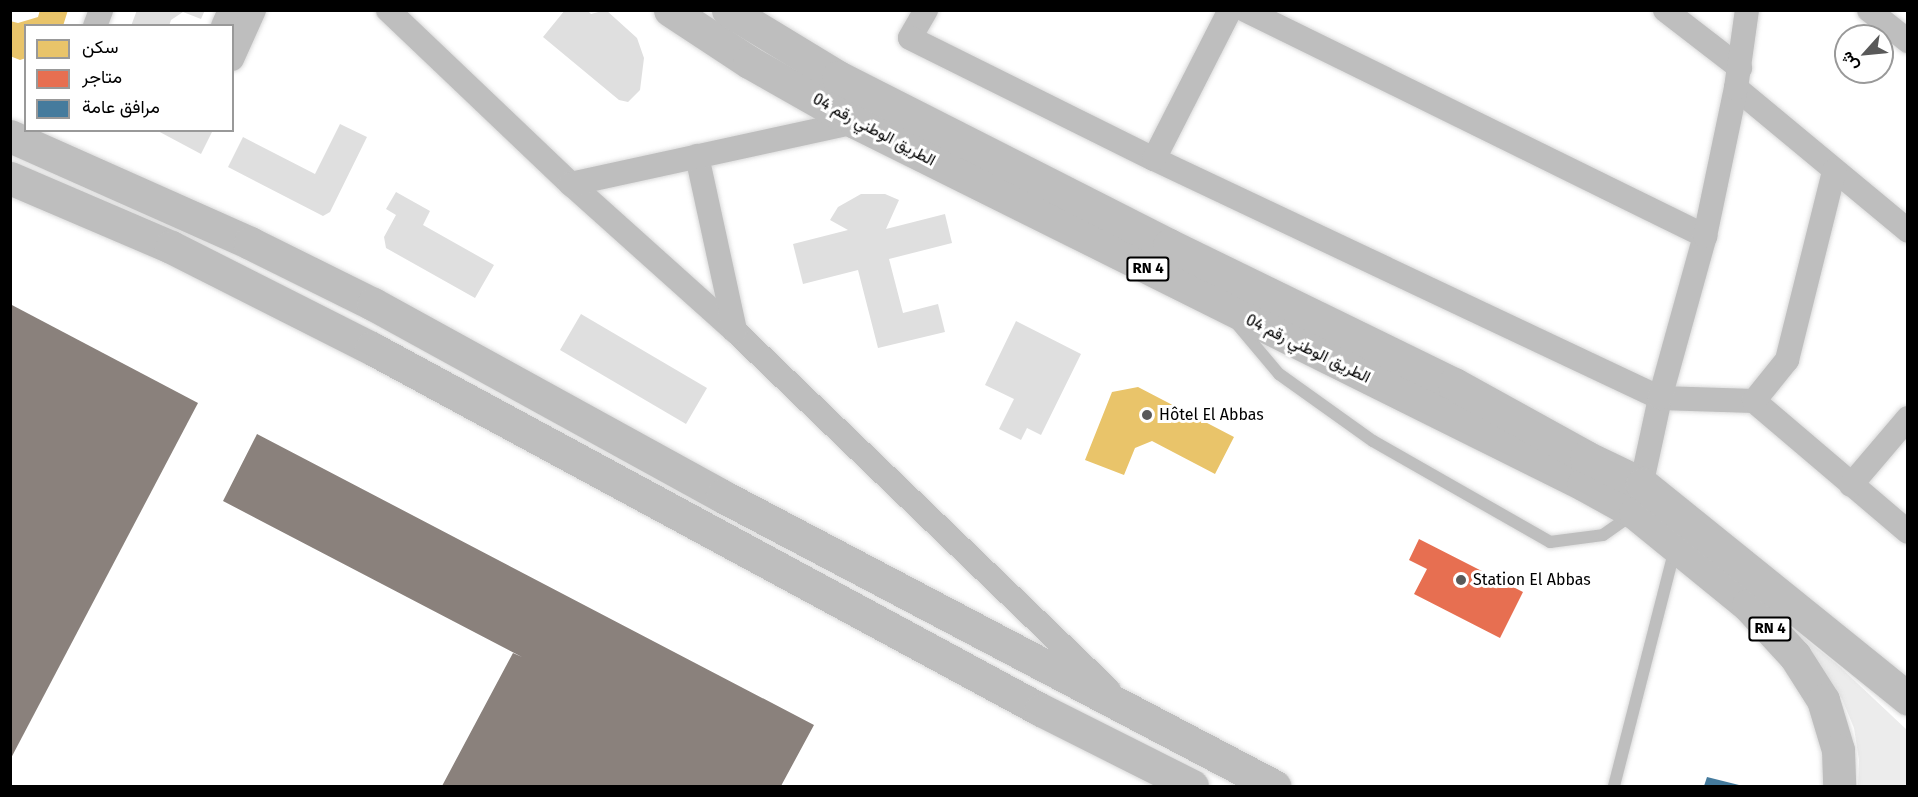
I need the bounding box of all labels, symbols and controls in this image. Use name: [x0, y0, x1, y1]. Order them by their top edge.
legend: [24, 24, 234, 132]
north arrow: [1834, 24, 1894, 84]
text: سكن: [82, 36, 118, 58]
text: ش: [1836, 49, 1862, 74]
text: متاجر: [82, 66, 122, 88]
street label: الطريق الوطني رقم 04: [809, 90, 939, 170]
text: مرافق عامة: [82, 96, 160, 118]
road number: RN 4: [1126, 257, 1170, 281]
street label: الطريق الوطني رقم 04: [1243, 311, 1373, 387]
place label: Hôtel El Abbas: [1159, 405, 1264, 425]
marker: Hôtel El Abbas: [1140, 408, 1154, 422]
place label: Station El Abbas: [1473, 570, 1591, 590]
marker: Station El Abbas: [1454, 573, 1468, 587]
road number: RN 4: [1748, 617, 1792, 641]

